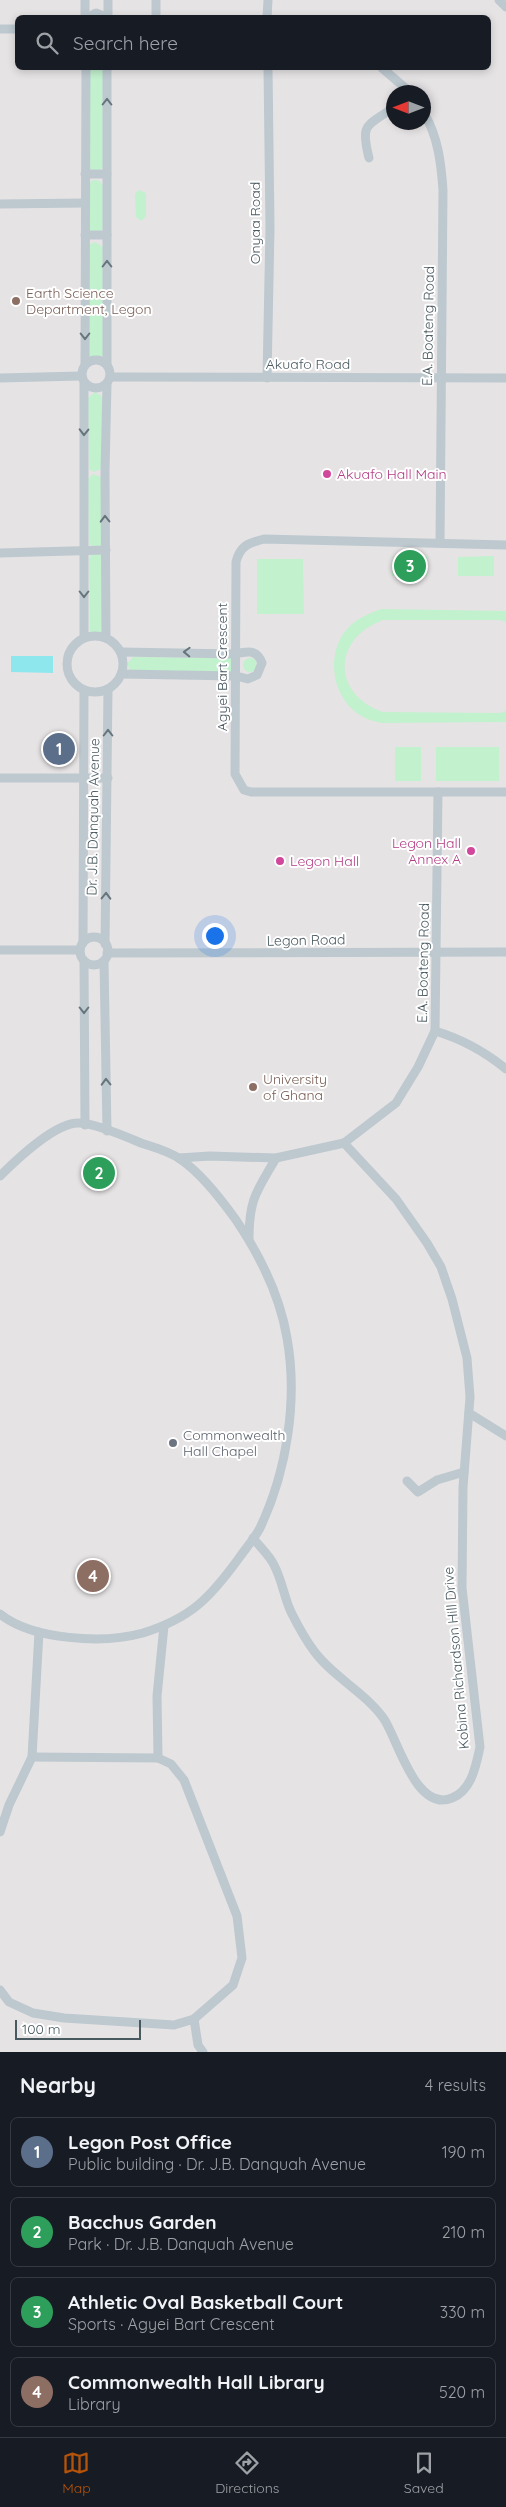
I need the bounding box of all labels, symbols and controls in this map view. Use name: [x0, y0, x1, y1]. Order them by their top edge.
search box: [15, 15, 491, 70]
icon: search: [33, 29, 61, 57]
text: Search here: [73, 31, 178, 55]
north arrow: [386, 85, 431, 130]
one-way arrow: [102, 97, 112, 105]
street label: Onyaa Road: [246, 182, 264, 264]
one-way arrow: [102, 260, 112, 268]
street label: E.A. Boateng Road: [418, 266, 438, 386]
place label: Earth Science Department, Legon: [26, 284, 152, 318]
marker: Earth Science Department, Legon: [10, 295, 22, 307]
one-way arrow: [80, 333, 90, 341]
street label: Akuafo Road: [266, 355, 350, 373]
one-way arrow: [79, 428, 89, 436]
place label: Akuafo Hall Main: [337, 465, 447, 483]
marker: Akuafo Hall Main: [321, 468, 333, 480]
one-way arrow: [100, 515, 110, 522]
pin: 3: [394, 547, 426, 585]
one-way arrow: [79, 591, 89, 599]
street label: Agyei Bart Crescent: [213, 602, 231, 731]
one-way arrow: [182, 647, 190, 658]
one-way arrow: [103, 729, 113, 736]
pin: 1: [43, 730, 75, 768]
street label: Dr. J.B. Danquah Avenue: [83, 738, 103, 896]
place label: Legon Hall Annex A: [392, 834, 461, 868]
marker: Legon Hall Annex A: [465, 845, 477, 857]
place label: Legon Hall: [290, 852, 359, 870]
marker: Legon Hall: [274, 855, 286, 867]
one-way arrow: [101, 891, 111, 899]
street label: E.A. Boateng Road: [413, 903, 433, 1023]
your location: [202, 923, 228, 949]
street label: Legon Road: [266, 930, 346, 950]
one-way arrow: [79, 1006, 89, 1014]
place label: University of Ghana: [263, 1070, 327, 1104]
one-way arrow: [101, 1078, 111, 1086]
marker: University of Ghana: [247, 1081, 259, 1093]
pin: 2: [83, 1154, 115, 1192]
place label: Commonwealth Hall Chapel: [183, 1426, 286, 1460]
marker: Commonwealth Hall Chapel: [167, 1437, 179, 1449]
pin: 4: [77, 1557, 109, 1595]
street label: Kobina Richardson Hill Drive: [439, 1566, 473, 1750]
scale bar: [15, 2017, 141, 2040]
text: 100 m: [22, 2020, 60, 2038]
text: Nearby: [20, 2072, 96, 2098]
text: 4 results: [425, 2075, 486, 2095]
text: Legon Post Office: [68, 2130, 232, 2154]
text: 1: [34, 2142, 40, 2162]
text: 190 m: [442, 2142, 485, 2162]
text: Public building · Dr. J.B. Danquah Avenue: [68, 2154, 366, 2174]
text: Bacchus Garden: [68, 2210, 217, 2234]
text: 2: [32, 2222, 42, 2242]
text: 210 m: [442, 2222, 485, 2242]
text: Park · Dr. J.B. Danquah Avenue: [68, 2234, 294, 2254]
text: Athletic Oval Basketball Court: [68, 2290, 343, 2314]
text: 3: [33, 2302, 41, 2322]
text: 330 m: [440, 2302, 485, 2322]
text: Sports · Agyei Bart Crescent: [68, 2314, 275, 2334]
text: Commonwealth Hall Library: [68, 2370, 325, 2394]
text: 4: [32, 2382, 42, 2402]
text: 520 m: [439, 2382, 485, 2402]
text: Library: [68, 2394, 121, 2414]
tab: Map: [62, 2449, 91, 2497]
tab: Directions: [215, 2449, 279, 2497]
tab: Saved: [404, 2449, 444, 2497]

